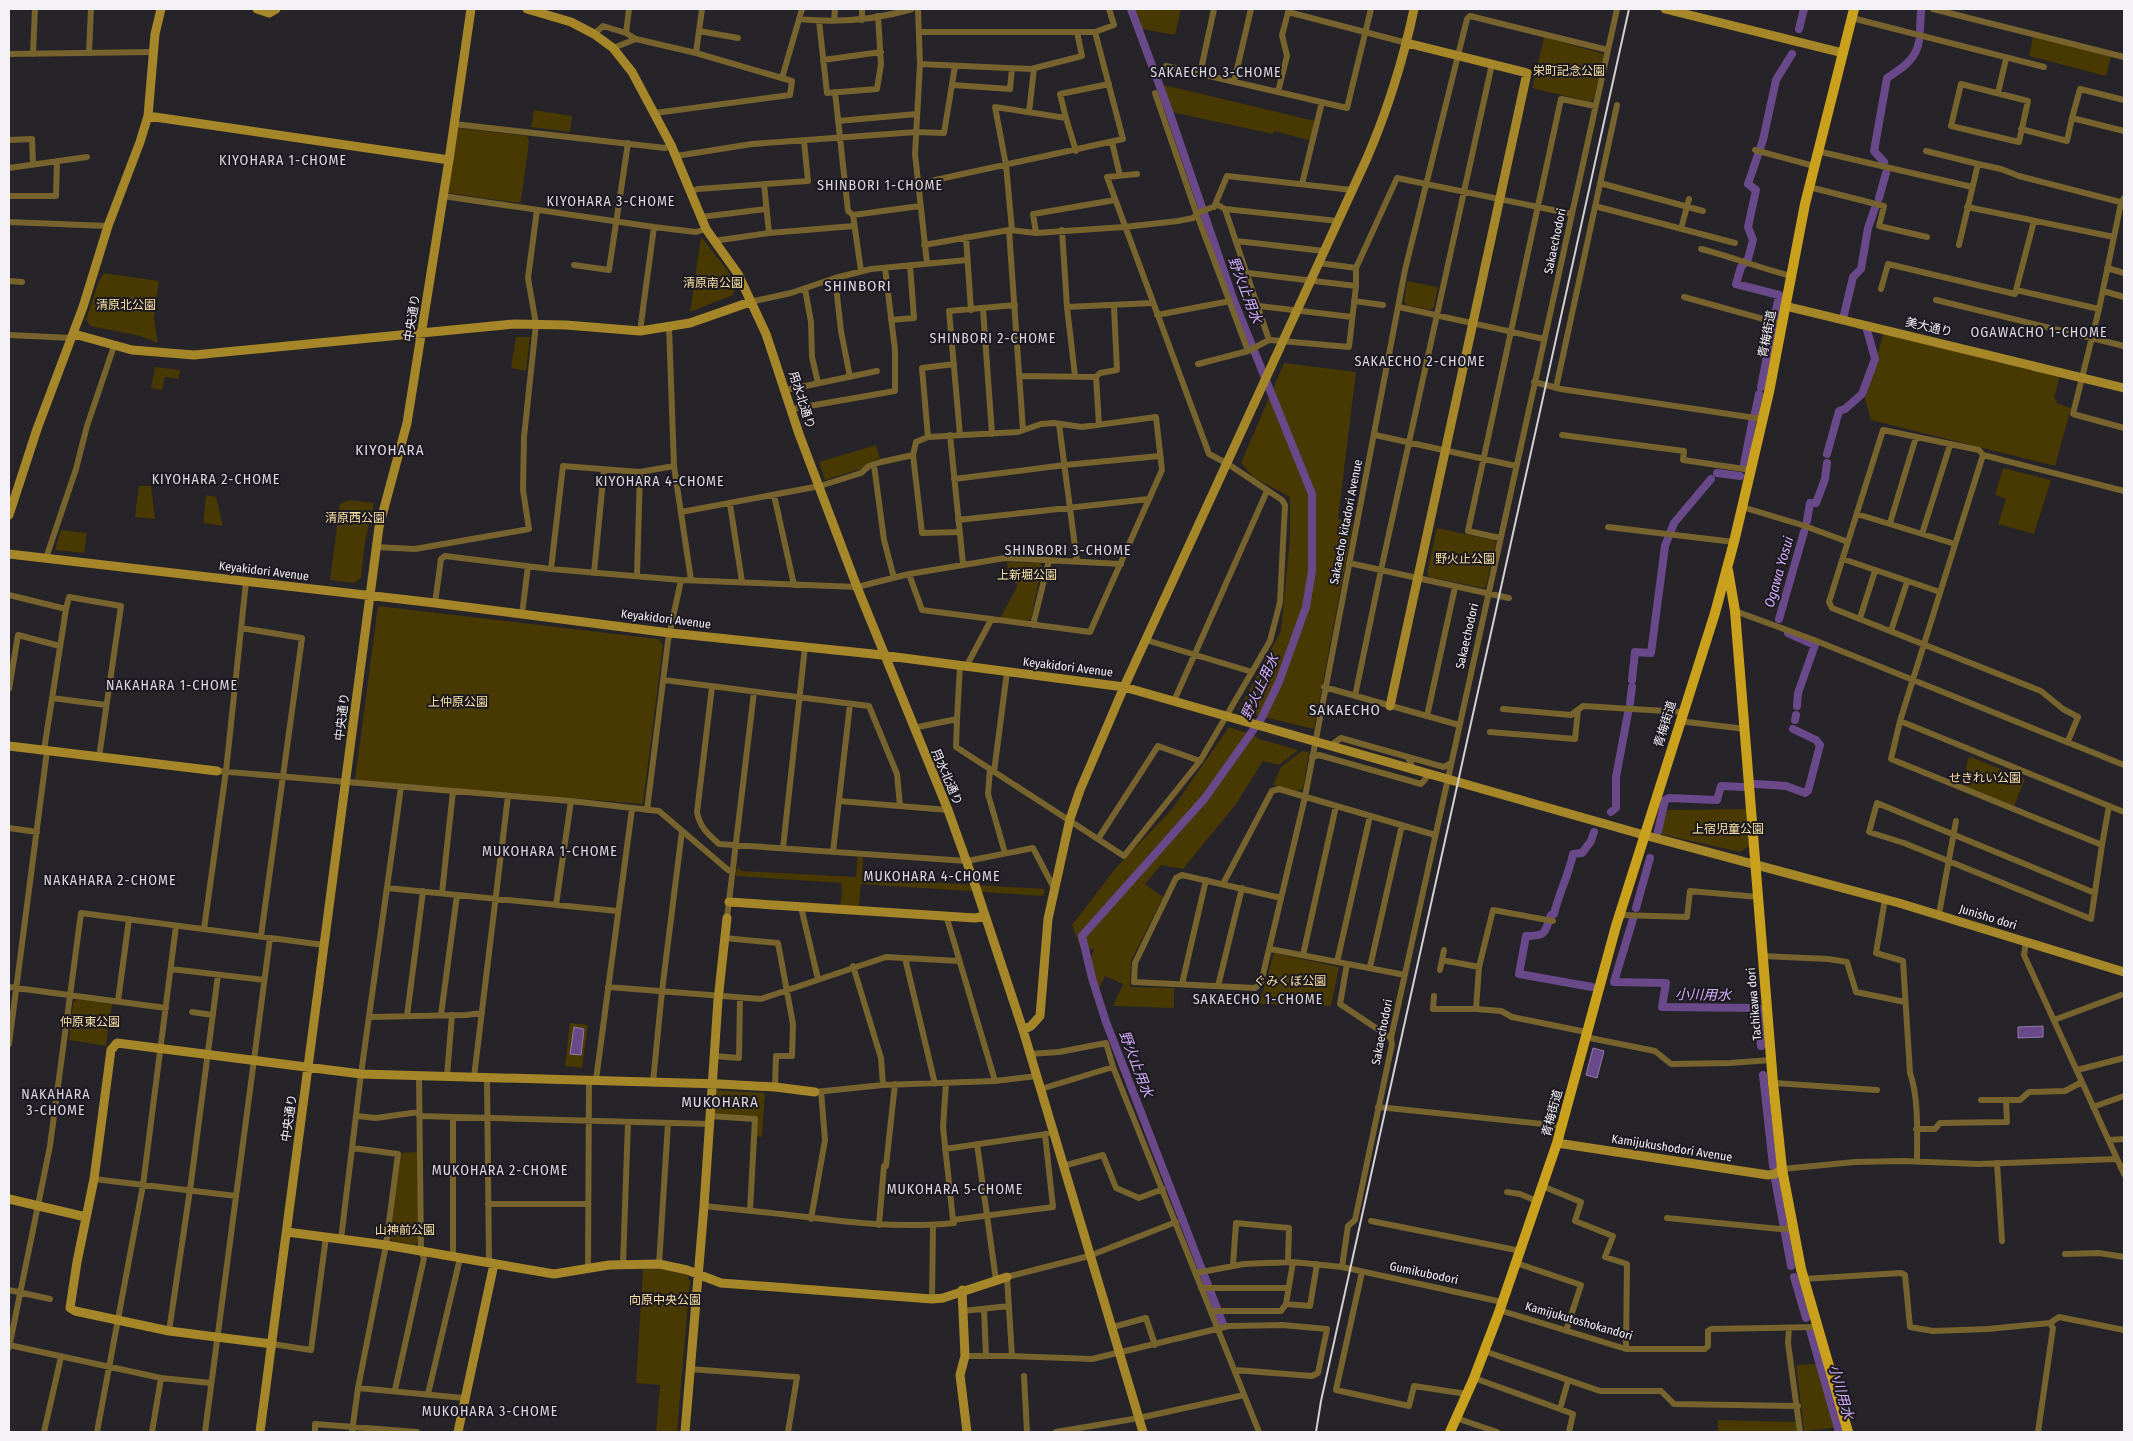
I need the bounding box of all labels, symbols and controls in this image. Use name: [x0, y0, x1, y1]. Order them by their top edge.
district label: SAKAECHO 3-CHOME: [1150, 64, 1282, 81]
park label: 栄町記念公園: [1533, 64, 1605, 78]
district label: KIYOHARA 1-CHOME: [219, 152, 347, 169]
district label: SHINBORI 1-CHOME: [817, 177, 943, 194]
district label: KIYOHARA 3-CHOME: [547, 193, 675, 210]
street label: Sakaechodori: [1541, 207, 1569, 275]
water label: 野火止用水: [1225, 254, 1266, 328]
park label: 清原南公園: [683, 276, 743, 290]
district label: SHINBORI: [824, 277, 892, 295]
street label: 中央通り: [401, 293, 423, 343]
park label: 清原北公園: [96, 298, 156, 312]
street label: 青梅街道: [1756, 309, 1778, 359]
street label: 美大通り: [1904, 315, 1954, 339]
district label: OGAWACHO 1-CHOME: [1970, 324, 2108, 341]
district label: SHINBORI 2-CHOME: [930, 330, 1056, 347]
district label: SAKAECHO 2-CHOME: [1354, 353, 1486, 370]
street label: 用水北通り: [786, 369, 818, 431]
district label: KIYOHARA: [355, 441, 425, 459]
street label: Sakaecho kitadori Avenue: [1327, 458, 1365, 586]
district label: KIYOHARA 2-CHOME: [152, 471, 280, 488]
district label: KIYOHARA 4-CHOME: [595, 473, 725, 490]
park label: 清原西公園: [325, 511, 385, 525]
water label: Ogawa Yosui: [1761, 534, 1797, 609]
district label: SHINBORI 3-CHOME: [1005, 542, 1131, 559]
park label: 野火止公園: [1435, 552, 1495, 566]
street label: Keyakidori Avenue: [218, 559, 310, 583]
park label: 上新堀公園: [997, 568, 1057, 582]
street label: Sakaechodori: [1453, 602, 1481, 670]
street label: Keyakidori Avenue: [620, 607, 712, 631]
water label: 野火止用水: [1238, 650, 1283, 722]
street label: Keyakidori Avenue: [1022, 655, 1114, 679]
district label: NAKAHARA 1-CHOME: [106, 677, 238, 694]
street label: 中央通り: [332, 692, 352, 742]
park label: 上仲原公園: [428, 695, 488, 709]
street label: 青梅街道: [1651, 699, 1679, 749]
district label: SAKAECHO: [1309, 701, 1381, 719]
street label: 用水北通り: [929, 747, 965, 807]
park label: せきれい公園: [1949, 771, 2021, 785]
park label: 上宿児童公園: [1692, 822, 1764, 836]
district label: MUKOHARA 1-CHOME: [482, 843, 618, 860]
district label: MUKOHARA 4-CHOME: [863, 868, 1001, 885]
district label: NAKAHARA 2-CHOME: [44, 872, 176, 889]
street label: Junisho dori: [1958, 902, 2018, 932]
street label: Tachikawa dori: [1744, 967, 1764, 1041]
park label: ぐみくぼ公園: [1254, 974, 1326, 988]
water label: 小川用水: [1675, 986, 1733, 1004]
district label: SAKAECHO 1-CHOME: [1193, 991, 1323, 1008]
street label: Sakaechodori: [1369, 998, 1395, 1066]
park label: 仲原東公園: [60, 1015, 120, 1029]
water label: 野火止用水: [1116, 1028, 1157, 1102]
district label: NAKAHARA 3-CHOME: [21, 1086, 91, 1119]
street label: 青梅街道: [1539, 1088, 1565, 1138]
street label: 中央通り: [279, 1093, 299, 1143]
district label: MUKOHARA: [681, 1093, 759, 1111]
street label: Kamijukushodori Avenue: [1611, 1132, 1733, 1164]
district label: MUKOHARA 2-CHOME: [432, 1162, 568, 1179]
district label: MUKOHARA 5-CHOME: [887, 1181, 1023, 1198]
park label: 山神前公園: [375, 1223, 435, 1237]
street label: Gumikubodori: [1388, 1259, 1460, 1287]
park label: 向原中央公園: [629, 1293, 701, 1307]
street label: Kamijukutoshokandori: [1524, 1299, 1634, 1343]
water label: 小川用水: [1825, 1363, 1857, 1423]
district label: MUKOHARA 3-CHOME: [422, 1403, 558, 1420]

